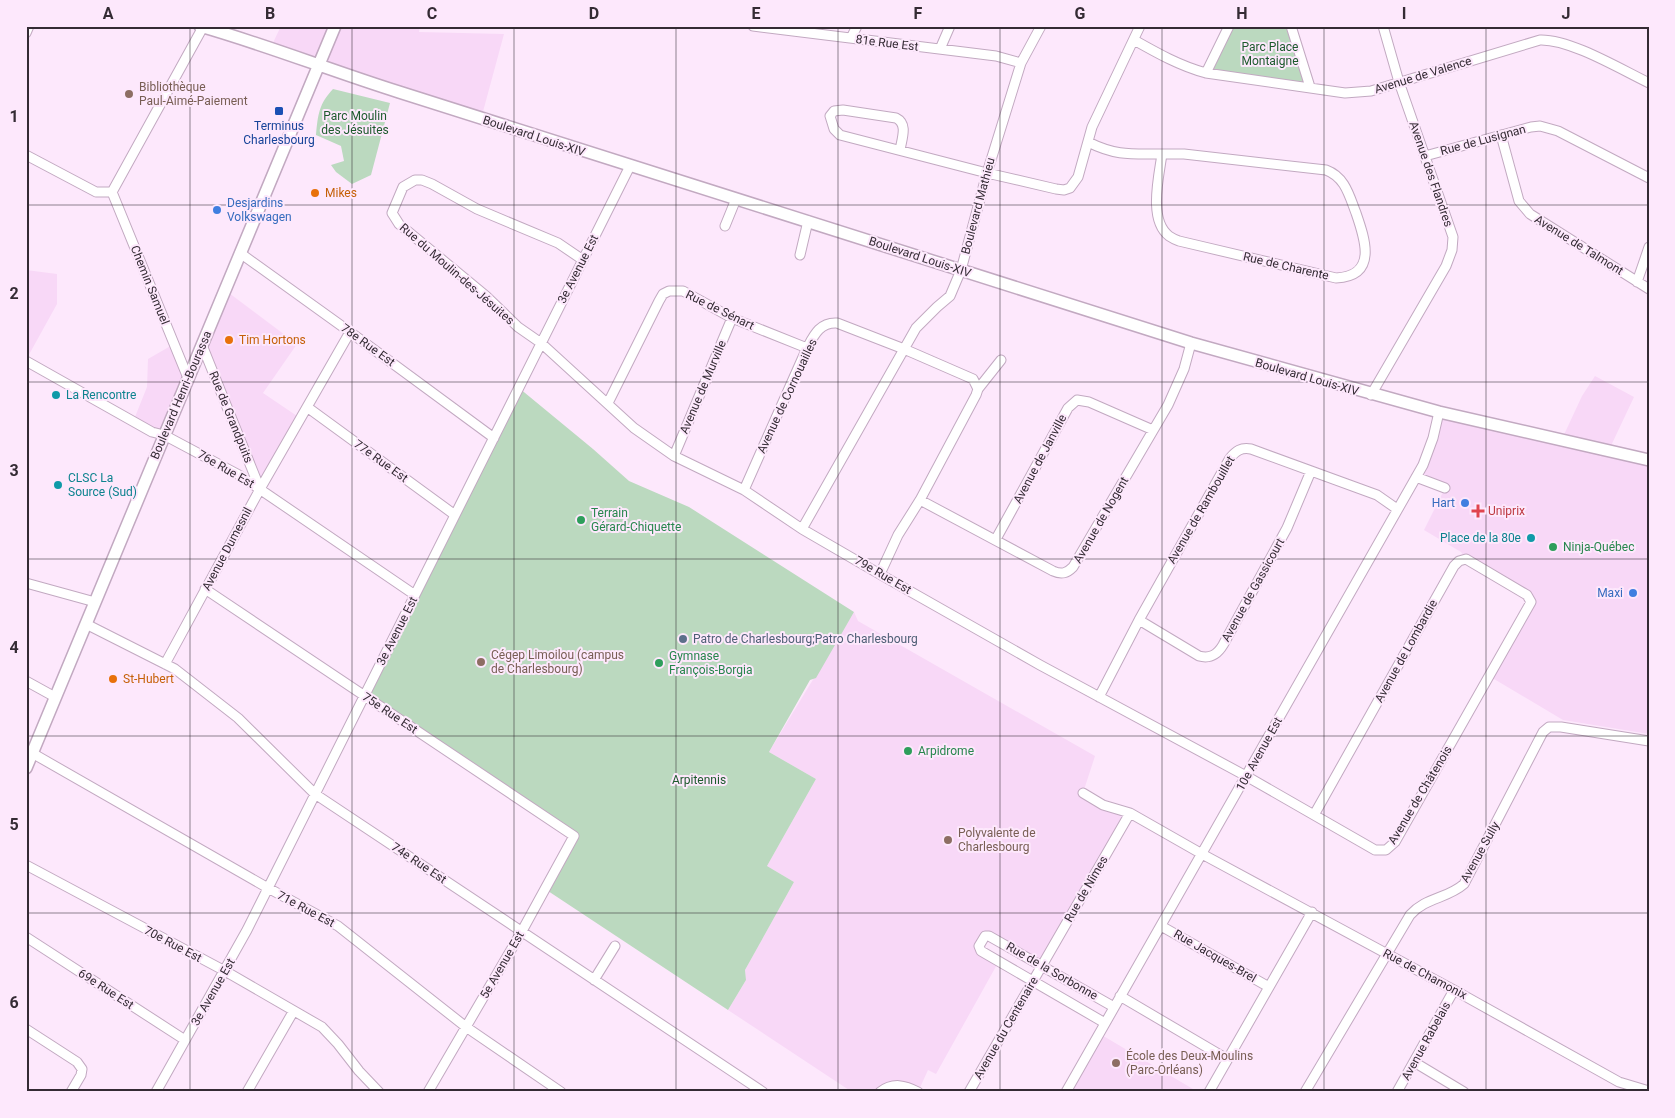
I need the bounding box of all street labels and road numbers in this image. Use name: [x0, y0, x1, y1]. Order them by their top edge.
street label: 81e Rue Est: [855, 32, 919, 54]
street label: Avenue de Valence: [1373, 54, 1473, 96]
street label: Boulevard Louis-XIV: [481, 113, 587, 159]
street label: Avenue des Flandres: [1406, 119, 1456, 229]
street label: Rue de Lusignan: [1439, 122, 1527, 158]
street label: Boulevard Mathieu: [958, 156, 998, 256]
street label: Avenue de Talmont: [1532, 212, 1626, 278]
street label: Rue du Moulin-des-Jésuites: [397, 220, 517, 328]
street label: 3e Avenue Est: [555, 232, 601, 306]
street label: Boulevard Louis-XIV: [867, 234, 973, 280]
street label: Chemin Samuel: [128, 243, 172, 327]
street label: Rue de Charente: [1242, 249, 1330, 283]
street label: Rue de Sénart: [684, 287, 757, 333]
street label: 78e Rue Est: [338, 321, 398, 369]
street label: Boulevard Henri-Bourassa: [148, 329, 214, 461]
street label: Avenue de Cornouailles: [754, 336, 820, 456]
street label: Avenue de Murville: [677, 338, 729, 436]
street label: Boulevard Louis-XIV: [1254, 356, 1361, 399]
street label: Rue de Grandpuits: [206, 369, 256, 465]
street label: Avenue de Janville: [1011, 412, 1069, 506]
street label: 77e Rue Est: [351, 437, 411, 485]
street label: 76e Rue Est: [195, 447, 257, 491]
street label: Avenue de Rambouillet: [1164, 454, 1238, 566]
street label: Avenue de Nogent: [1071, 474, 1131, 566]
street label: Avenue Dumesnil: [199, 505, 255, 593]
street label: Avenue de Gassicourt: [1219, 536, 1287, 644]
street label: 79e Rue Est: [852, 553, 914, 597]
street label: 3e Avenue Est: [374, 594, 420, 668]
street label: Avenue de Lombardie: [1372, 597, 1440, 705]
street label: 75e Rue Est: [360, 690, 420, 736]
street label: 10e Avenue Est: [1233, 715, 1285, 793]
street label: Avenue de Châtenois: [1385, 743, 1455, 847]
street label: Avenue Sully: [1458, 819, 1503, 885]
street label: 74e Rue Est: [389, 840, 449, 886]
street label: Rue de Nîmes: [1061, 853, 1111, 925]
street label: 71e Rue Est: [275, 888, 337, 930]
street label: 70e Rue Est: [142, 923, 204, 965]
street label: Rue Jacques-Brel: [1171, 927, 1259, 985]
street label: 5e Avenue Est: [477, 929, 527, 1001]
street label: Rue de la Sorbonne: [1004, 939, 1100, 1003]
street label: Rue de Chamonix: [1381, 946, 1469, 1002]
street label: 3e Avenue Est: [188, 956, 238, 1028]
street label: 69e Rue Est: [76, 966, 136, 1012]
street label: Avenue du Centenaire: [971, 974, 1041, 1082]
street label: Avenue Rabelais: [1399, 999, 1453, 1083]

